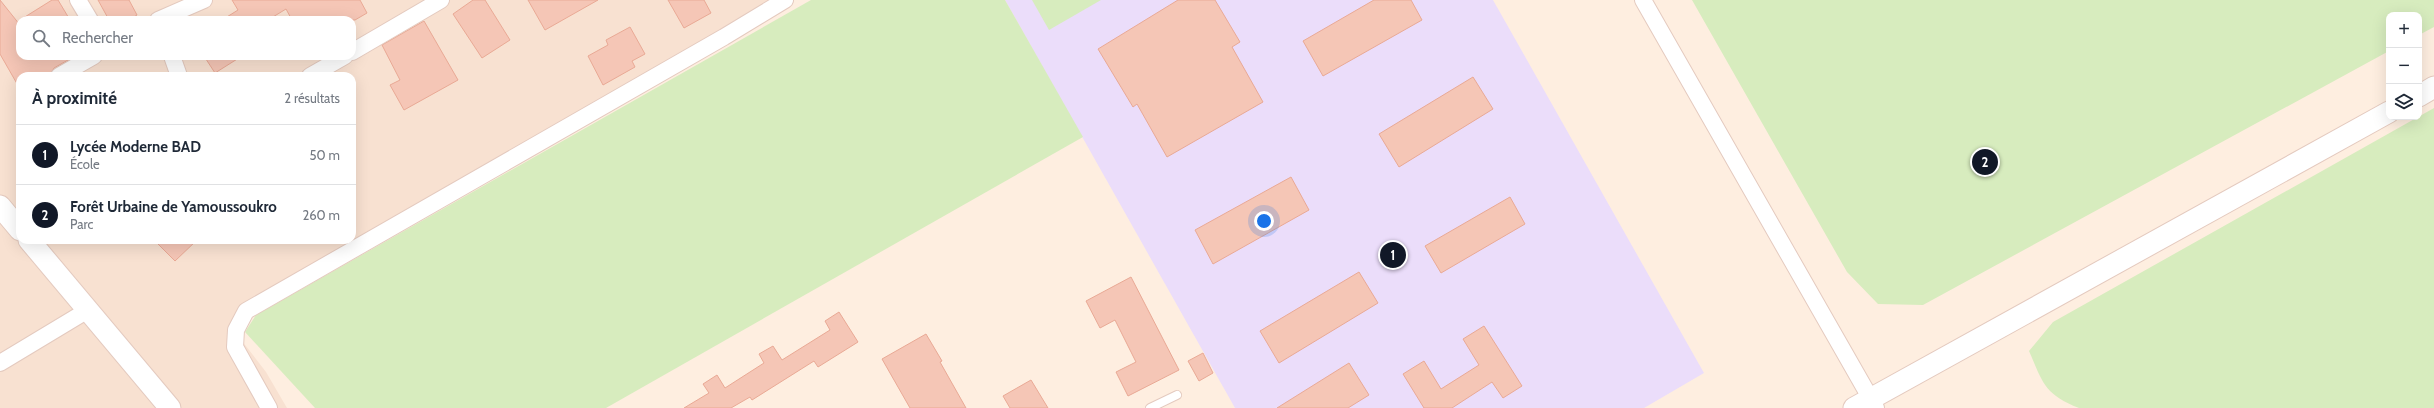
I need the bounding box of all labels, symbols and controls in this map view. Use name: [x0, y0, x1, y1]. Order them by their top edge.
map controls: [2386, 12, 2422, 120]
button: +: [2386, 12, 2422, 48]
search box: [16, 16, 356, 60]
icon: search: [30, 27, 52, 49]
text: Rechercher: [62, 29, 133, 47]
button: −: [2386, 48, 2422, 84]
button: layers: [2386, 84, 2422, 120]
text: À proximité: [32, 88, 117, 108]
text: 2 résultats: [284, 90, 340, 106]
text: Lycée Moderne BAD: [70, 138, 201, 156]
text: 1: [43, 147, 47, 163]
text: 50 m: [310, 147, 340, 163]
pin: 2: [1972, 147, 1998, 177]
text: École: [70, 156, 100, 172]
text: Forêt Urbaine de Yamoussoukro: [70, 198, 277, 216]
text: 2: [42, 207, 48, 223]
text: 260 m: [302, 207, 340, 223]
your location: [1254, 211, 1274, 231]
text: Parc: [70, 216, 93, 232]
pin: 1: [1380, 240, 1406, 270]

